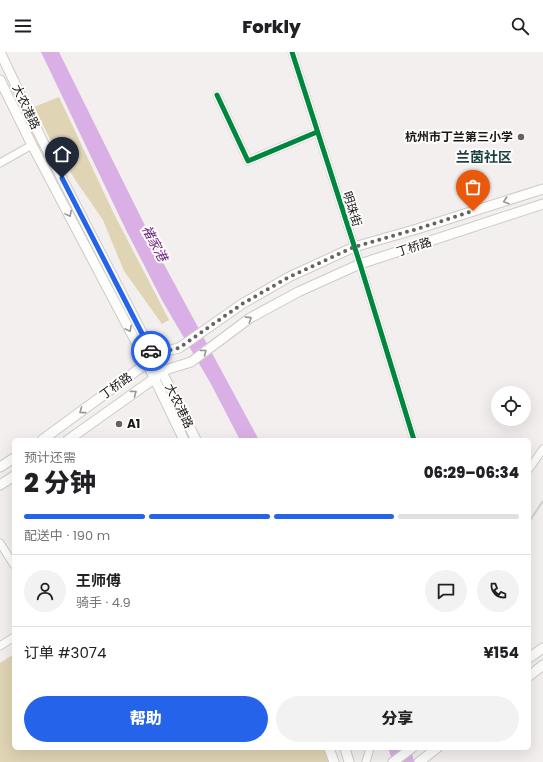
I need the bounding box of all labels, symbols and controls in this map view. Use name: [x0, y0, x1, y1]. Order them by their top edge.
text: Forkly: [242, 14, 301, 39]
icon: menu: [12, 15, 34, 37]
icon: search: [509, 15, 531, 37]
street label: 大农港路: [9, 81, 44, 132]
place label: 杭州市丁兰第三小学: [405, 128, 513, 145]
marker: 杭州市丁兰第三小学: [516, 132, 526, 142]
pin: [45, 137, 79, 178]
icon: home: [51, 143, 73, 165]
district label: 兰茵社区: [456, 147, 512, 167]
pin: [456, 170, 490, 211]
icon: bag: [462, 176, 484, 198]
street label: 明珠街: [339, 189, 366, 229]
one-way arrow: [503, 196, 510, 205]
one-way arrow: [64, 210, 72, 217]
water label: 褚家港: [137, 222, 173, 267]
street label: 丁桥路: [394, 233, 434, 260]
one-way arrow: [244, 317, 251, 324]
one-way arrow: [125, 325, 132, 332]
courier: [131, 331, 171, 371]
icon: car: [140, 340, 162, 362]
one-way arrow: [199, 350, 206, 357]
street label: 丁桥路: [96, 368, 135, 403]
street label: 大农港路: [161, 380, 198, 431]
map controls: [491, 386, 531, 426]
button: locate: [491, 386, 531, 426]
one-way arrow: [130, 390, 137, 398]
one-way arrow: [79, 406, 86, 413]
place label: A1: [127, 415, 140, 432]
marker: A1: [114, 419, 124, 429]
text: 预计还需: [24, 448, 76, 467]
text: 06:29–06:34: [424, 462, 519, 483]
text: 2 分钟: [24, 465, 96, 501]
text: 配送中 · 190 m: [24, 526, 110, 545]
button: person: [24, 570, 66, 612]
text: 王师傅: [76, 570, 121, 591]
button: chat: [425, 570, 467, 612]
button: phone: [477, 570, 519, 612]
text: 骑手 · 4.9: [76, 593, 131, 612]
text: 订单 #3074: [24, 642, 107, 663]
text: ¥154: [483, 642, 519, 663]
button: 帮助: [24, 696, 268, 742]
button: 分享: [276, 696, 519, 742]

